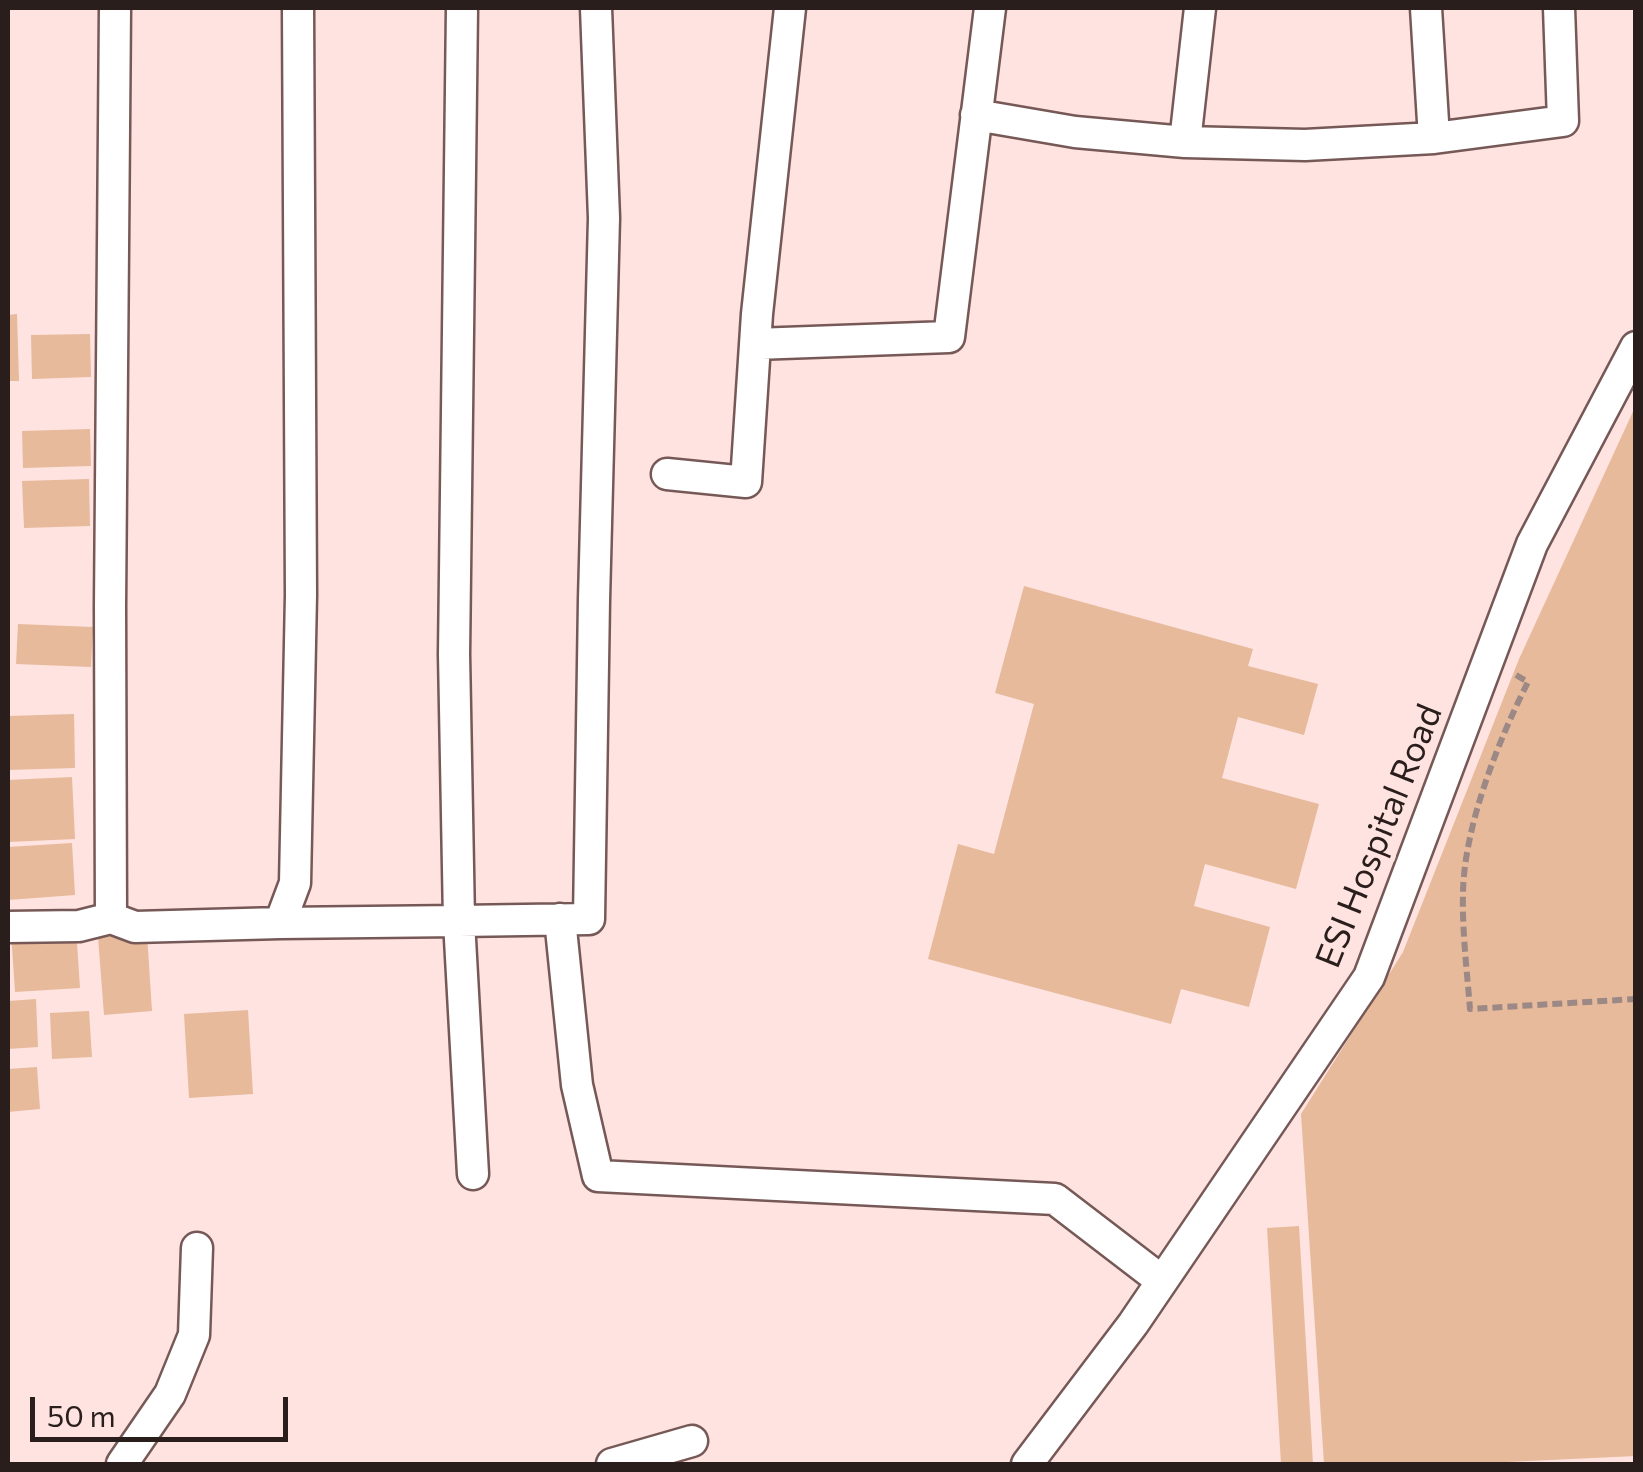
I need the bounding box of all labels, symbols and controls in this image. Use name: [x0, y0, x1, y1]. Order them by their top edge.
street label: ESI Hospital Road: [1307, 698, 1451, 974]
scale bar: [35, 1377, 292, 1439]
text: 50 m: [47, 1396, 116, 1433]

